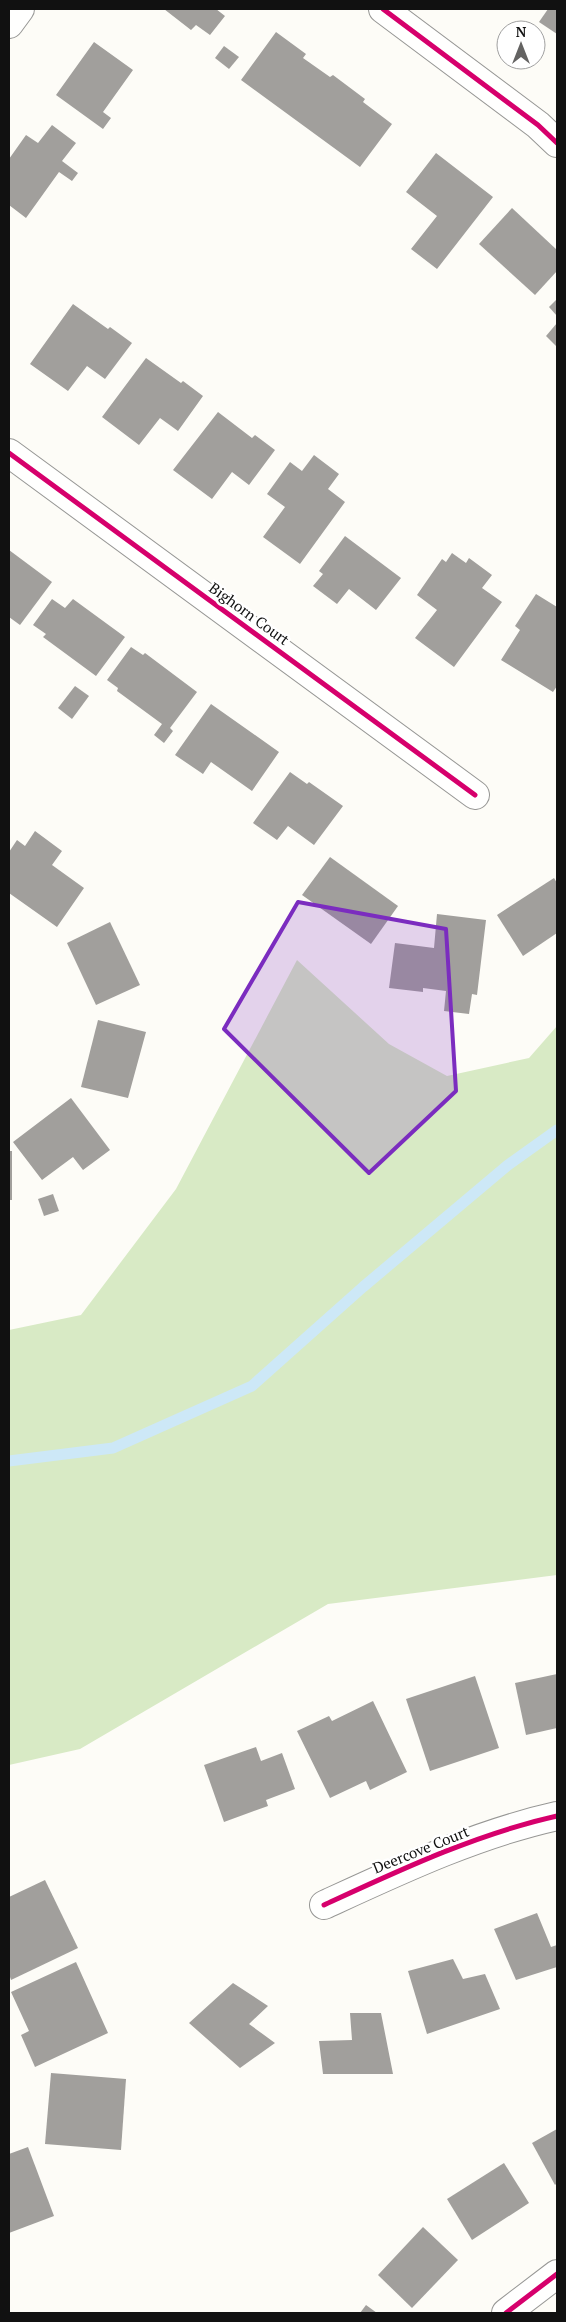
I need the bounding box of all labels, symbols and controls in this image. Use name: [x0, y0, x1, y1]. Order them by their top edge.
north arrow: [496, 20, 546, 70]
text: N: [516, 22, 527, 41]
street label: Bighorn Court: [205, 577, 294, 649]
street label: Deercove Court: [369, 1820, 472, 1878]

